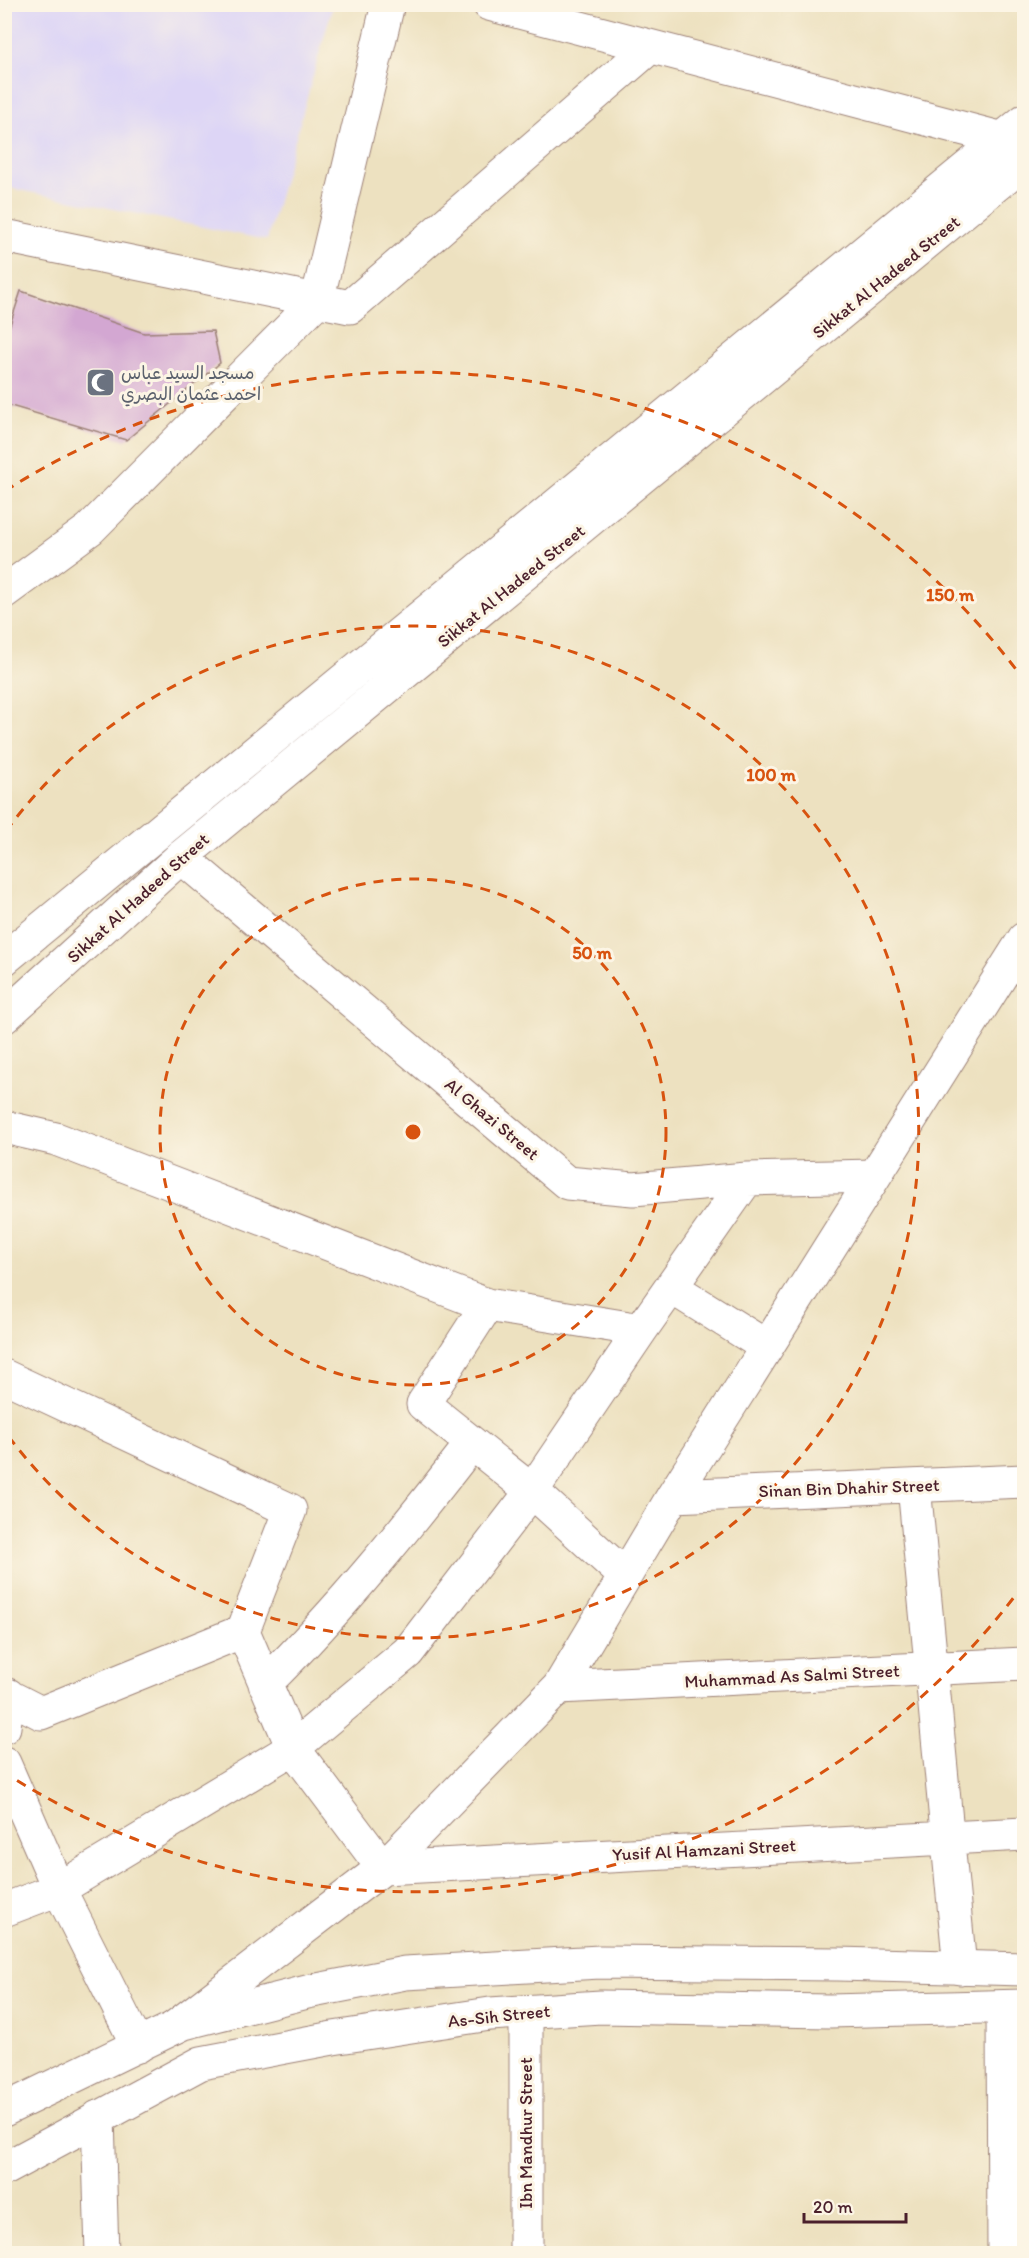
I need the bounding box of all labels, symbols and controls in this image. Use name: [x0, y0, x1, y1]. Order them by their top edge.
street label: Sikkat Al Hadeed Street: [808, 211, 964, 343]
place label: مسجد السيد عباس احمد عثمان البصري: [121, 362, 261, 407]
mosque icon: مسجد السيد عباس احمد عثمان البصري: [84, 367, 116, 399]
street label: Sikkat Al Hadeed Street: [433, 520, 589, 652]
text: 150 m: [926, 584, 975, 606]
text: 100 m: [746, 764, 797, 786]
street label: Sikkat Al Hadeed Street: [62, 828, 214, 968]
text: 50 m: [572, 942, 613, 964]
street label: Al Ghazi Street: [440, 1073, 544, 1165]
centre of rings: [403, 1122, 423, 1142]
street label: Sinan Bin Dhahir Street: [758, 1474, 940, 1502]
street label: Muhammad As Salmi Street: [684, 1659, 900, 1693]
street label: Yusif Al Hamzani Street: [612, 1834, 797, 1866]
street label: As-Sih Street: [447, 2000, 551, 2032]
street label: Ibn Mandhur Street: [515, 2057, 537, 2209]
scale bar: [804, 2186, 906, 2224]
text: 20 m: [813, 2196, 853, 2218]

